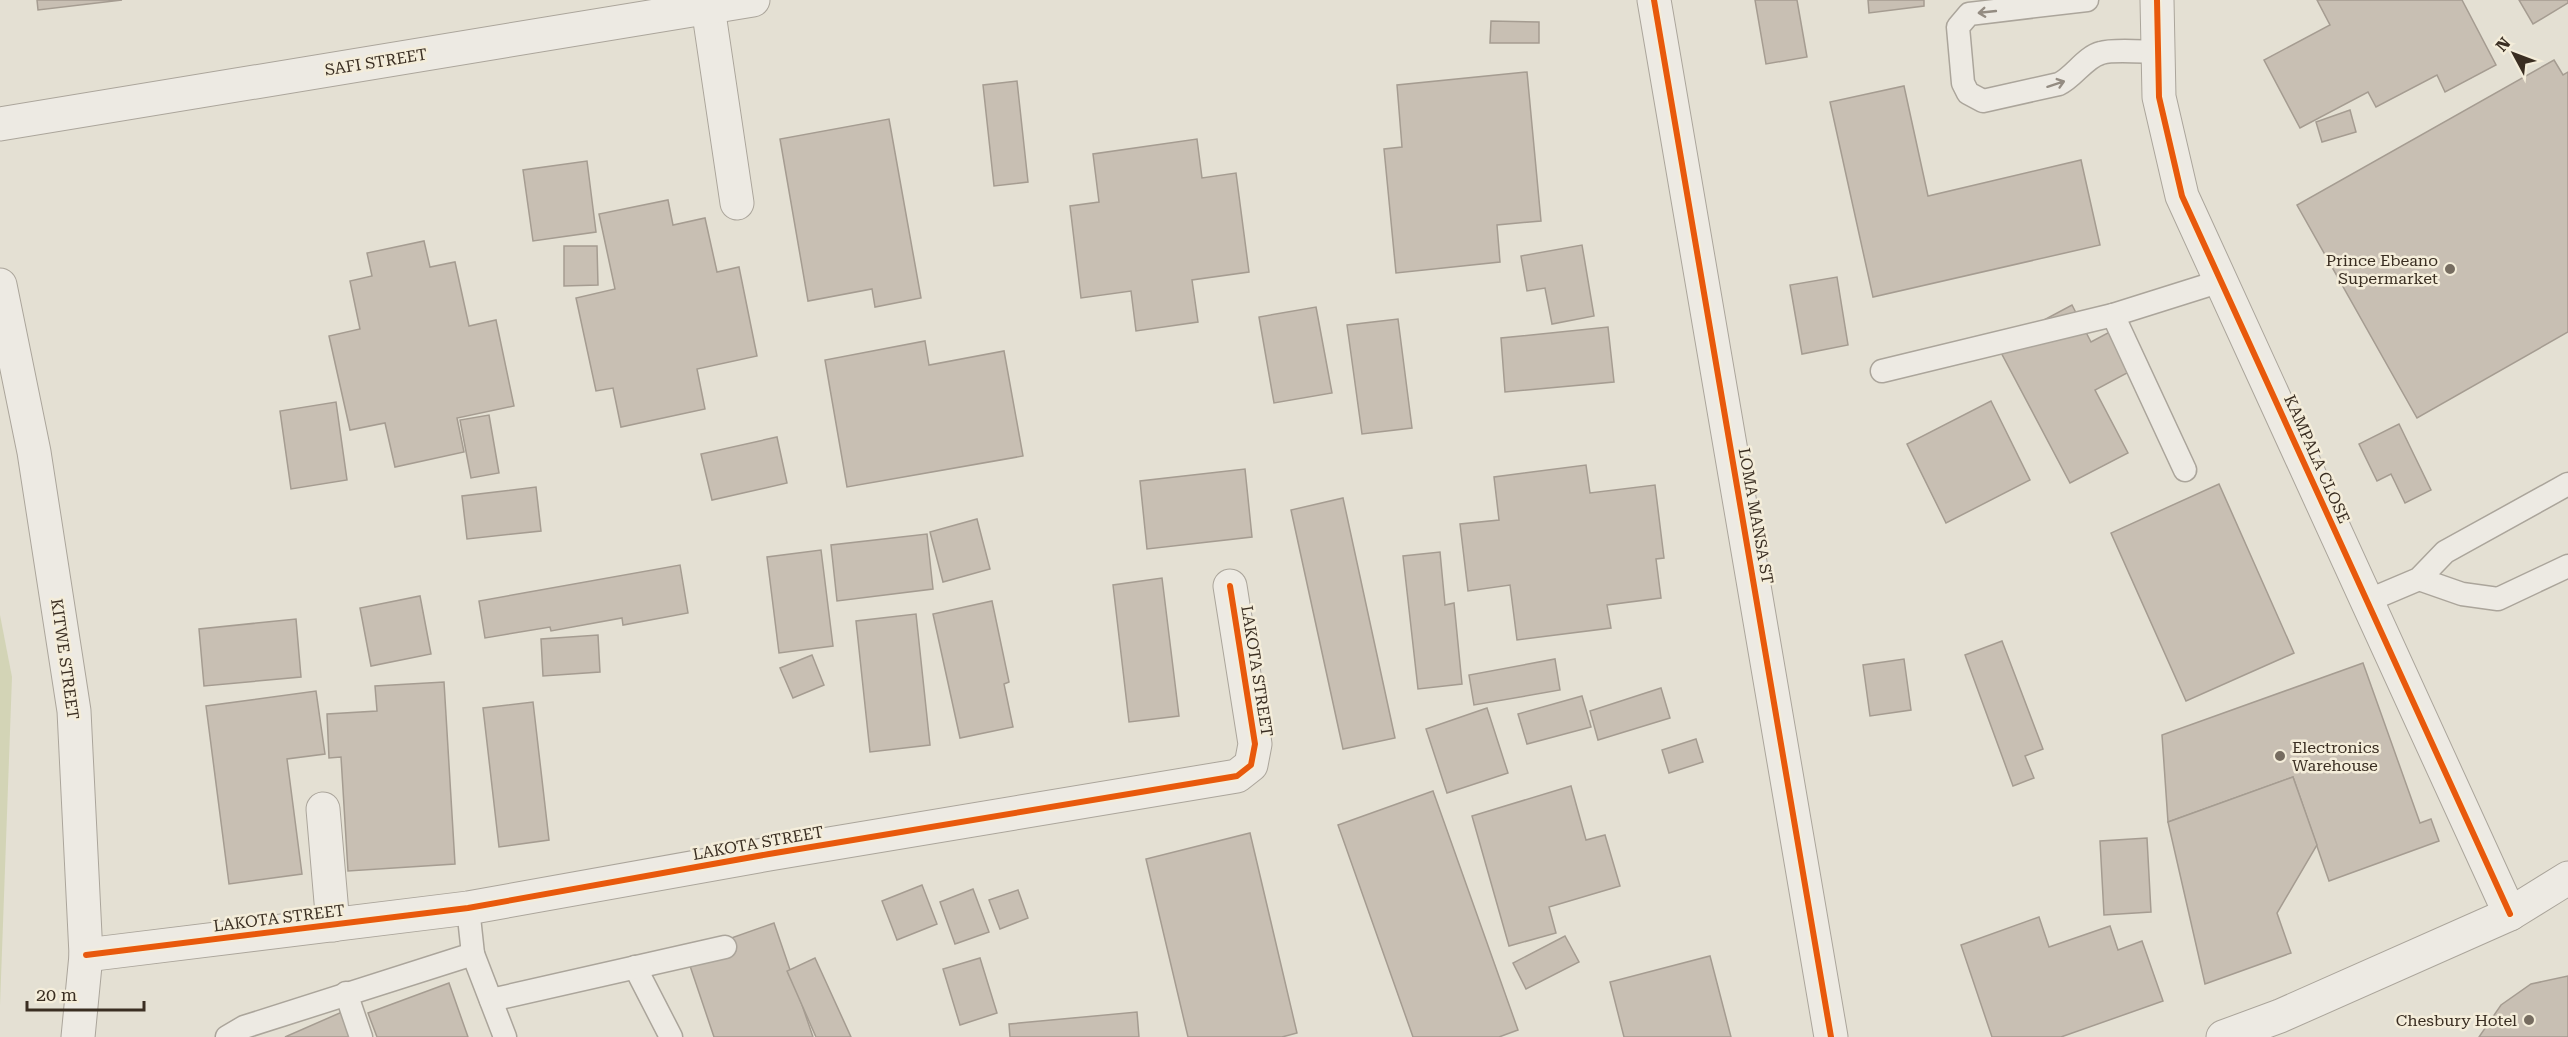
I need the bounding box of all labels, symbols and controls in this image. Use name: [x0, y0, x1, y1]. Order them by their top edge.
one-way arrow: [1978, 7, 1997, 18]
north arrow: [2484, 24, 2544, 84]
text: N: [2492, 34, 2514, 55]
street label: SAFI STREET: [324, 44, 429, 79]
one-way arrow: [2046, 78, 2065, 89]
place label: Prince Ebeano Supermarket: [2326, 251, 2438, 288]
marker: Prince Ebeano Supermarket: [2443, 262, 2457, 276]
street label: KAMPALA CLOSE: [2280, 392, 2354, 526]
street label: LOMA MANSA ST: [1735, 446, 1777, 586]
street label: KITWE STREET: [47, 597, 83, 721]
street label: LAKOTA STREET: [1237, 604, 1277, 738]
place label: Electronics Warehouse: [2292, 738, 2380, 775]
marker: Electronics Warehouse: [2273, 749, 2287, 763]
street label: LAKOTA STREET: [691, 822, 825, 864]
street label: LAKOTA STREET: [212, 900, 346, 936]
scale bar: [27, 974, 144, 1012]
text: 20 m: [36, 984, 77, 1005]
place label: Chesbury Hotel: [2396, 1011, 2517, 1030]
marker: Chesbury Hotel: [2522, 1013, 2536, 1027]

